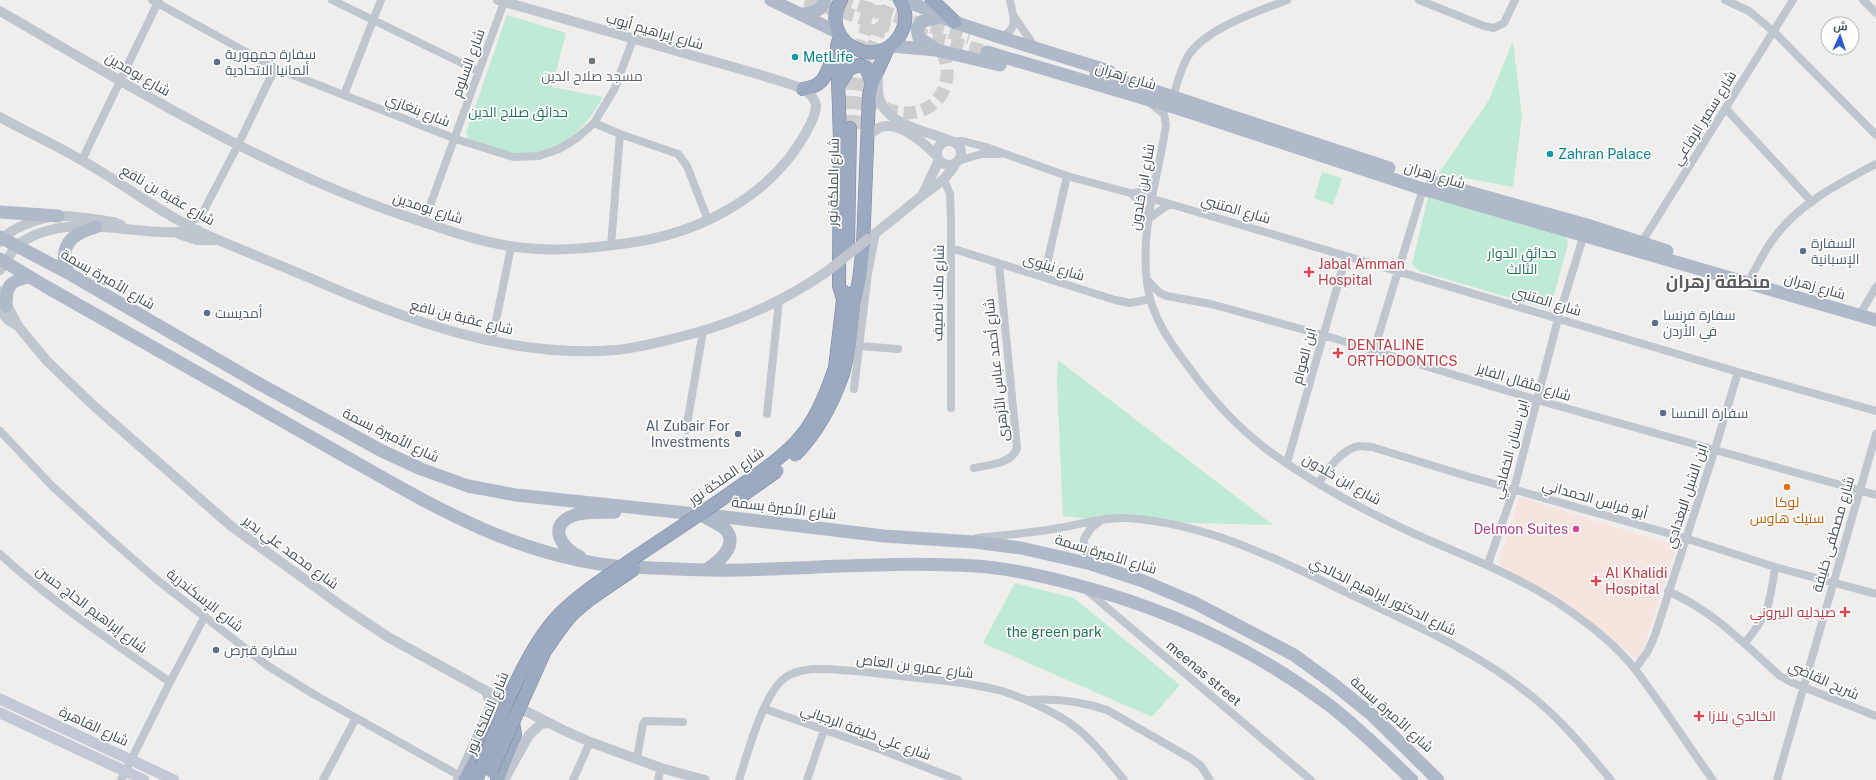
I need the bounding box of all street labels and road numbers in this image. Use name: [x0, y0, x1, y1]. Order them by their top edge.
street label: شارع إبراهيم أيوب: [604, 8, 706, 54]
street label: شارع السلوم: [448, 27, 490, 100]
street label: شارع بومدين: [102, 49, 173, 100]
street label: شارع زهران: [1093, 59, 1158, 94]
street label: شارع سمير الرفاعي: [1669, 68, 1743, 170]
street label: شارع بنغازي: [382, 90, 452, 133]
street label: شارع الملكة نور: [824, 138, 843, 227]
street label: شارع ابن خلدون: [1127, 142, 1158, 232]
street label: شارع زهران: [1402, 158, 1467, 193]
street label: شارع عقبة بن نافع: [118, 162, 218, 229]
street label: شارع بومدين: [391, 189, 465, 228]
street label: شارع المتنبي: [1198, 191, 1273, 230]
street label: شارع ملك ناصيف: [929, 244, 948, 342]
street label: شارع الأميرة بسمة: [58, 246, 158, 313]
street label: شارع نينوى: [1021, 250, 1087, 285]
street label: شارع زهران: [1782, 270, 1847, 303]
street label: شارع المتنبي: [1509, 283, 1583, 323]
street label: شارع عقبة بن نافع: [409, 296, 515, 338]
street label: شارع أحمد عباس الأزهرى: [980, 298, 1012, 442]
street label: ابن العوام: [1289, 326, 1321, 387]
street label: شارع مثقال الفايز: [1474, 360, 1573, 405]
street label: ابن سنان الخفاجي: [1489, 397, 1535, 502]
street label: شارع الأميرة بسمة: [340, 405, 442, 466]
street label: ابن الشبل البغدادي: [1662, 442, 1714, 551]
street label: شارع الملكة نور: [685, 444, 767, 509]
street label: شارع ابن خلدون: [1300, 450, 1384, 509]
street label: شارع مصطفى خليفة: [1809, 474, 1858, 594]
street label: أبو فراس الحمداني: [1539, 475, 1650, 526]
street label: شارع الأميرة بسمة: [731, 494, 837, 523]
street label: شارع محمد علي بدير: [237, 511, 342, 595]
street label: شارع الأميرة بسمة: [1053, 531, 1159, 578]
street label: شارع الدكتور إبراهيم الخالدي: [1305, 553, 1459, 642]
street label: شارع إبراهيم الحاج حسن: [32, 562, 151, 658]
street label: شارع الإسكندرية: [163, 565, 246, 636]
street label: meenas street: [1163, 637, 1245, 709]
street label: شارع عمرو بن العاص: [855, 651, 974, 682]
street label: شريح القاضي: [1785, 657, 1862, 705]
street label: شارع الملكة نور: [462, 669, 512, 758]
street label: شارع الأميرة بسمة: [1347, 673, 1437, 756]
street label: شارع علي خليفة الرجباني: [797, 701, 933, 767]
street label: شارع القاهرة: [56, 703, 131, 750]

